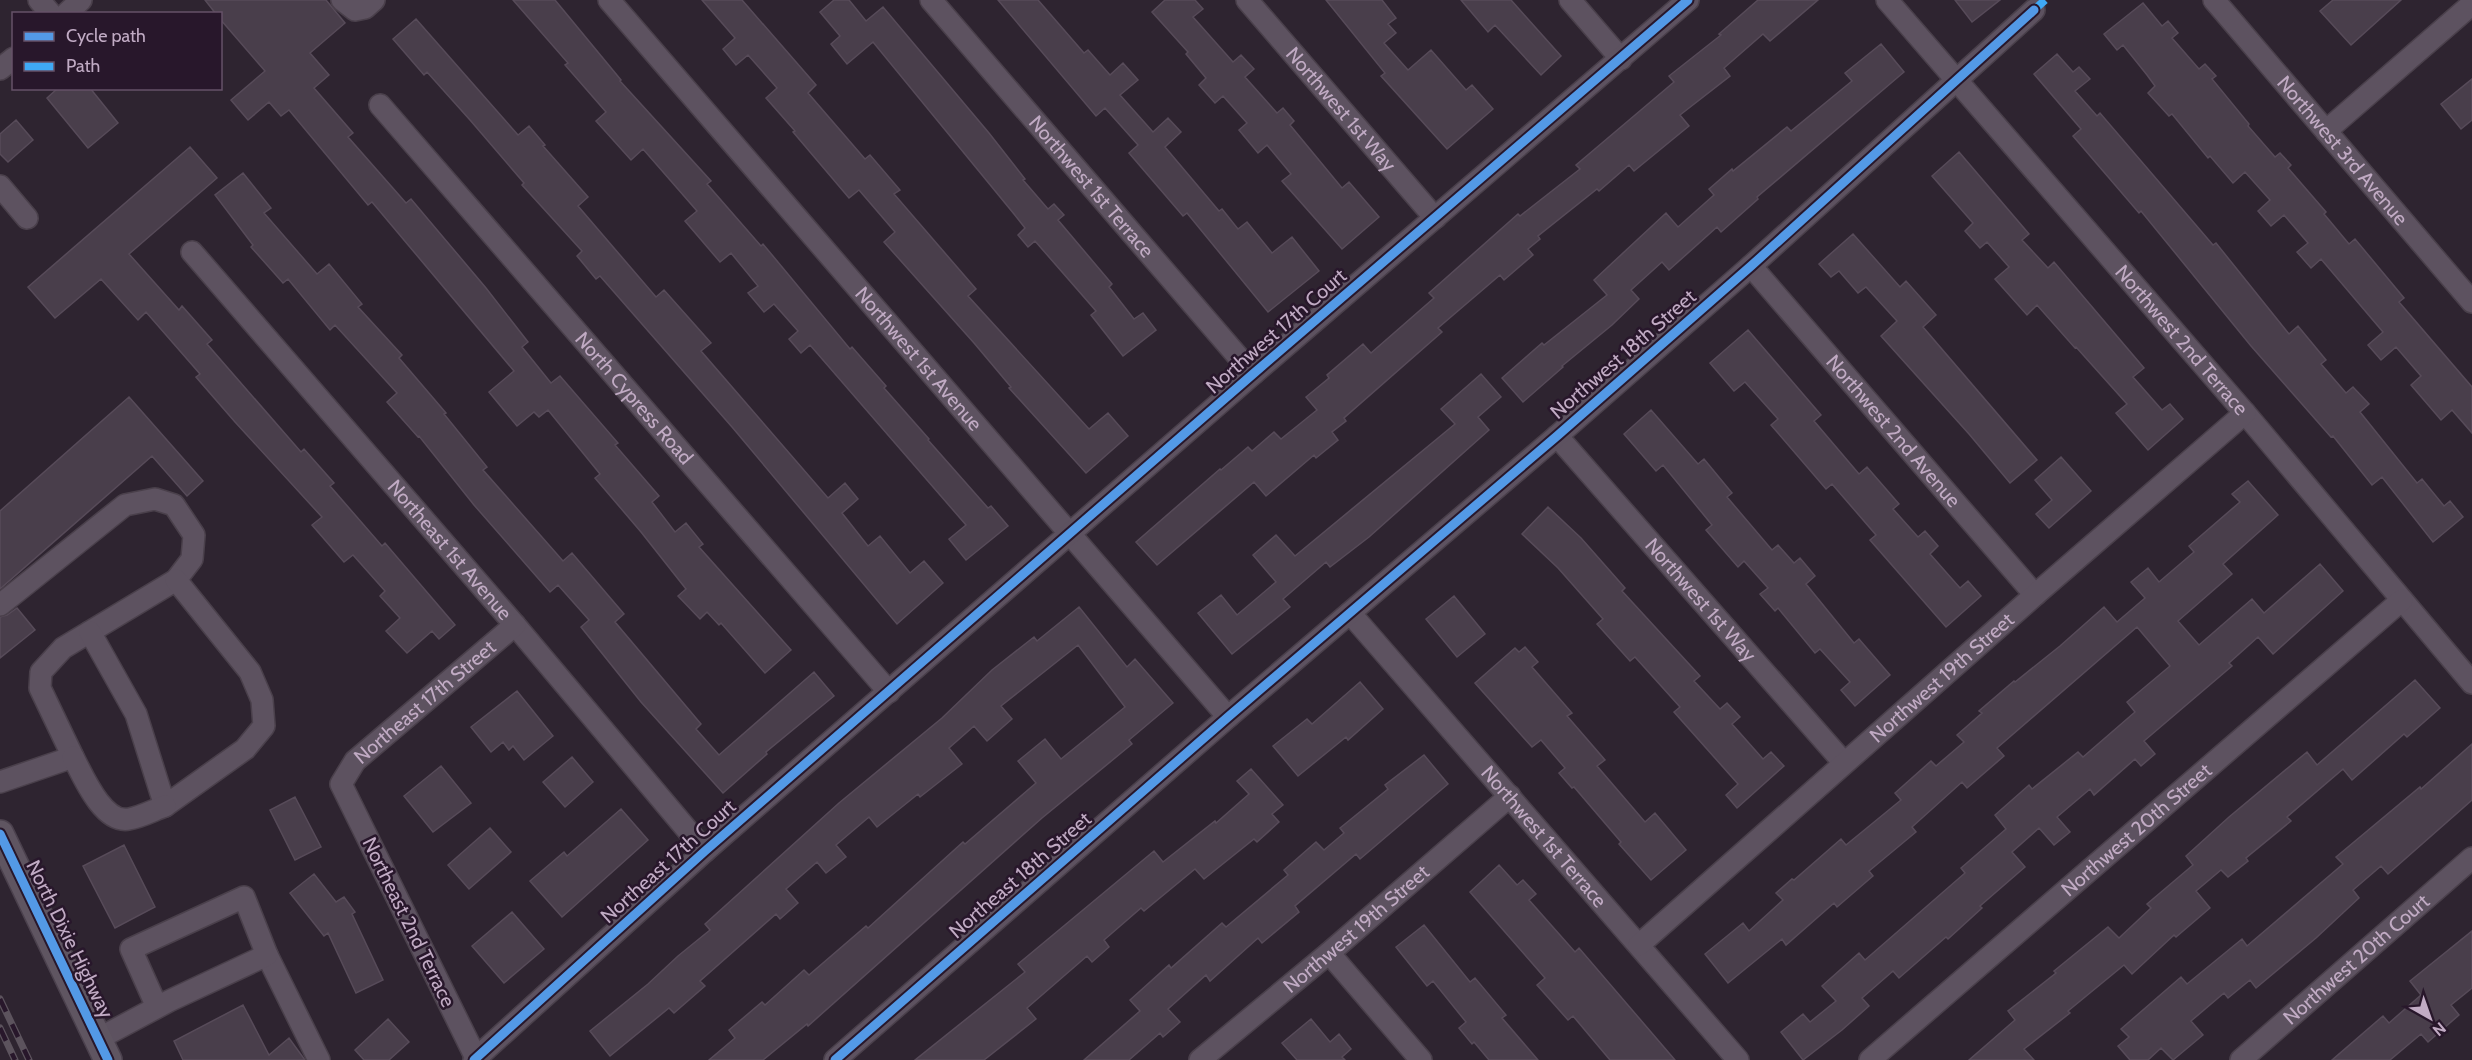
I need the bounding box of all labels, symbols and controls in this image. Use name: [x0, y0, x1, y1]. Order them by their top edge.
legend: [12, 12, 222, 90]
text: Cycle path: [66, 25, 146, 47]
street label: Northwest 1st Way: [1281, 42, 1401, 176]
text: Path: [66, 55, 100, 77]
street label: Northwest 3rd Avenue: [2272, 71, 2413, 230]
street label: Northwest 1st Terrace: [1024, 111, 1159, 262]
street label: Northwest 2nd Terrace: [2110, 260, 2253, 420]
street label: Northwest 17th Court: [1201, 263, 1351, 398]
street label: Northwest 1st Avenue: [850, 282, 987, 436]
street label: Northwest 18th Street: [1545, 284, 1701, 424]
street label: North Cypress Road: [570, 327, 698, 469]
street label: Northwest 2nd Avenue: [1821, 350, 1966, 512]
street label: Northeast 1st Avenue: [383, 475, 517, 625]
street label: Northwest 1st Way: [1640, 533, 1761, 666]
street label: Northwest 19th Street: [1865, 607, 2019, 747]
street label: Northeast 17th Street: [349, 635, 501, 769]
street label: Northwest 20th Street: [2056, 758, 2216, 901]
street label: Northwest 1st Terrace: [1476, 761, 1612, 912]
street label: Northeast 17th Court: [596, 794, 741, 928]
street label: Northeast 18th Street: [944, 807, 1096, 943]
street label: Northeast 2nd Terrace: [357, 833, 461, 1011]
street label: North Dixie Highway: [21, 856, 119, 1022]
street label: Northwest 19th Street: [1278, 860, 1434, 998]
street label: Northwest 20th Court: [2278, 889, 2434, 1030]
north arrow: [2400, 988, 2460, 1048]
text: N: [2429, 1018, 2450, 1040]

